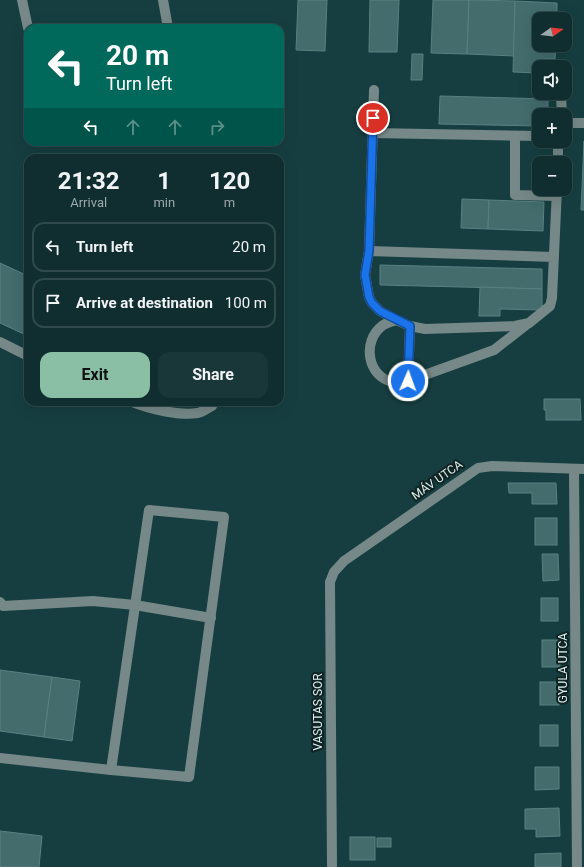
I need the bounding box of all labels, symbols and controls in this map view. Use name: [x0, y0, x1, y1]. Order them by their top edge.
north arrow: [532, 12, 572, 52]
map controls: [532, 12, 572, 196]
text: 20 m: [106, 39, 169, 72]
icon: left: [40, 40, 92, 92]
button: sound: [532, 60, 572, 100]
text: Turn left: [106, 73, 172, 94]
pin: [356, 101, 390, 135]
icon: arrive: [362, 107, 384, 129]
button: +: [532, 108, 572, 148]
icon: left: [80, 116, 102, 138]
icon: ahead: [122, 116, 144, 138]
icon: ahead: [164, 116, 186, 138]
icon: right: [206, 116, 228, 138]
button: −: [532, 156, 572, 196]
text: 21:32: [58, 167, 120, 195]
text: 1: [157, 167, 171, 195]
text: 120: [209, 167, 250, 195]
text: Arrival: [70, 195, 107, 210]
text: min: [153, 195, 175, 210]
text: m: [224, 195, 235, 210]
icon: left: [42, 236, 64, 258]
text: Turn left: [76, 238, 133, 256]
text: 20 m: [232, 238, 266, 256]
icon: arrive: [42, 292, 64, 314]
text: Arrive at destination: [76, 294, 213, 312]
text: 100 m: [225, 294, 267, 312]
button: Exit: [40, 352, 150, 398]
button: Share: [158, 352, 268, 398]
position arrow: [387, 360, 429, 402]
street label: MÁV UTCA: [408, 456, 465, 503]
street label: GYULA UTCA: [556, 633, 570, 703]
street label: VASUTAS SOR: [311, 673, 325, 751]

